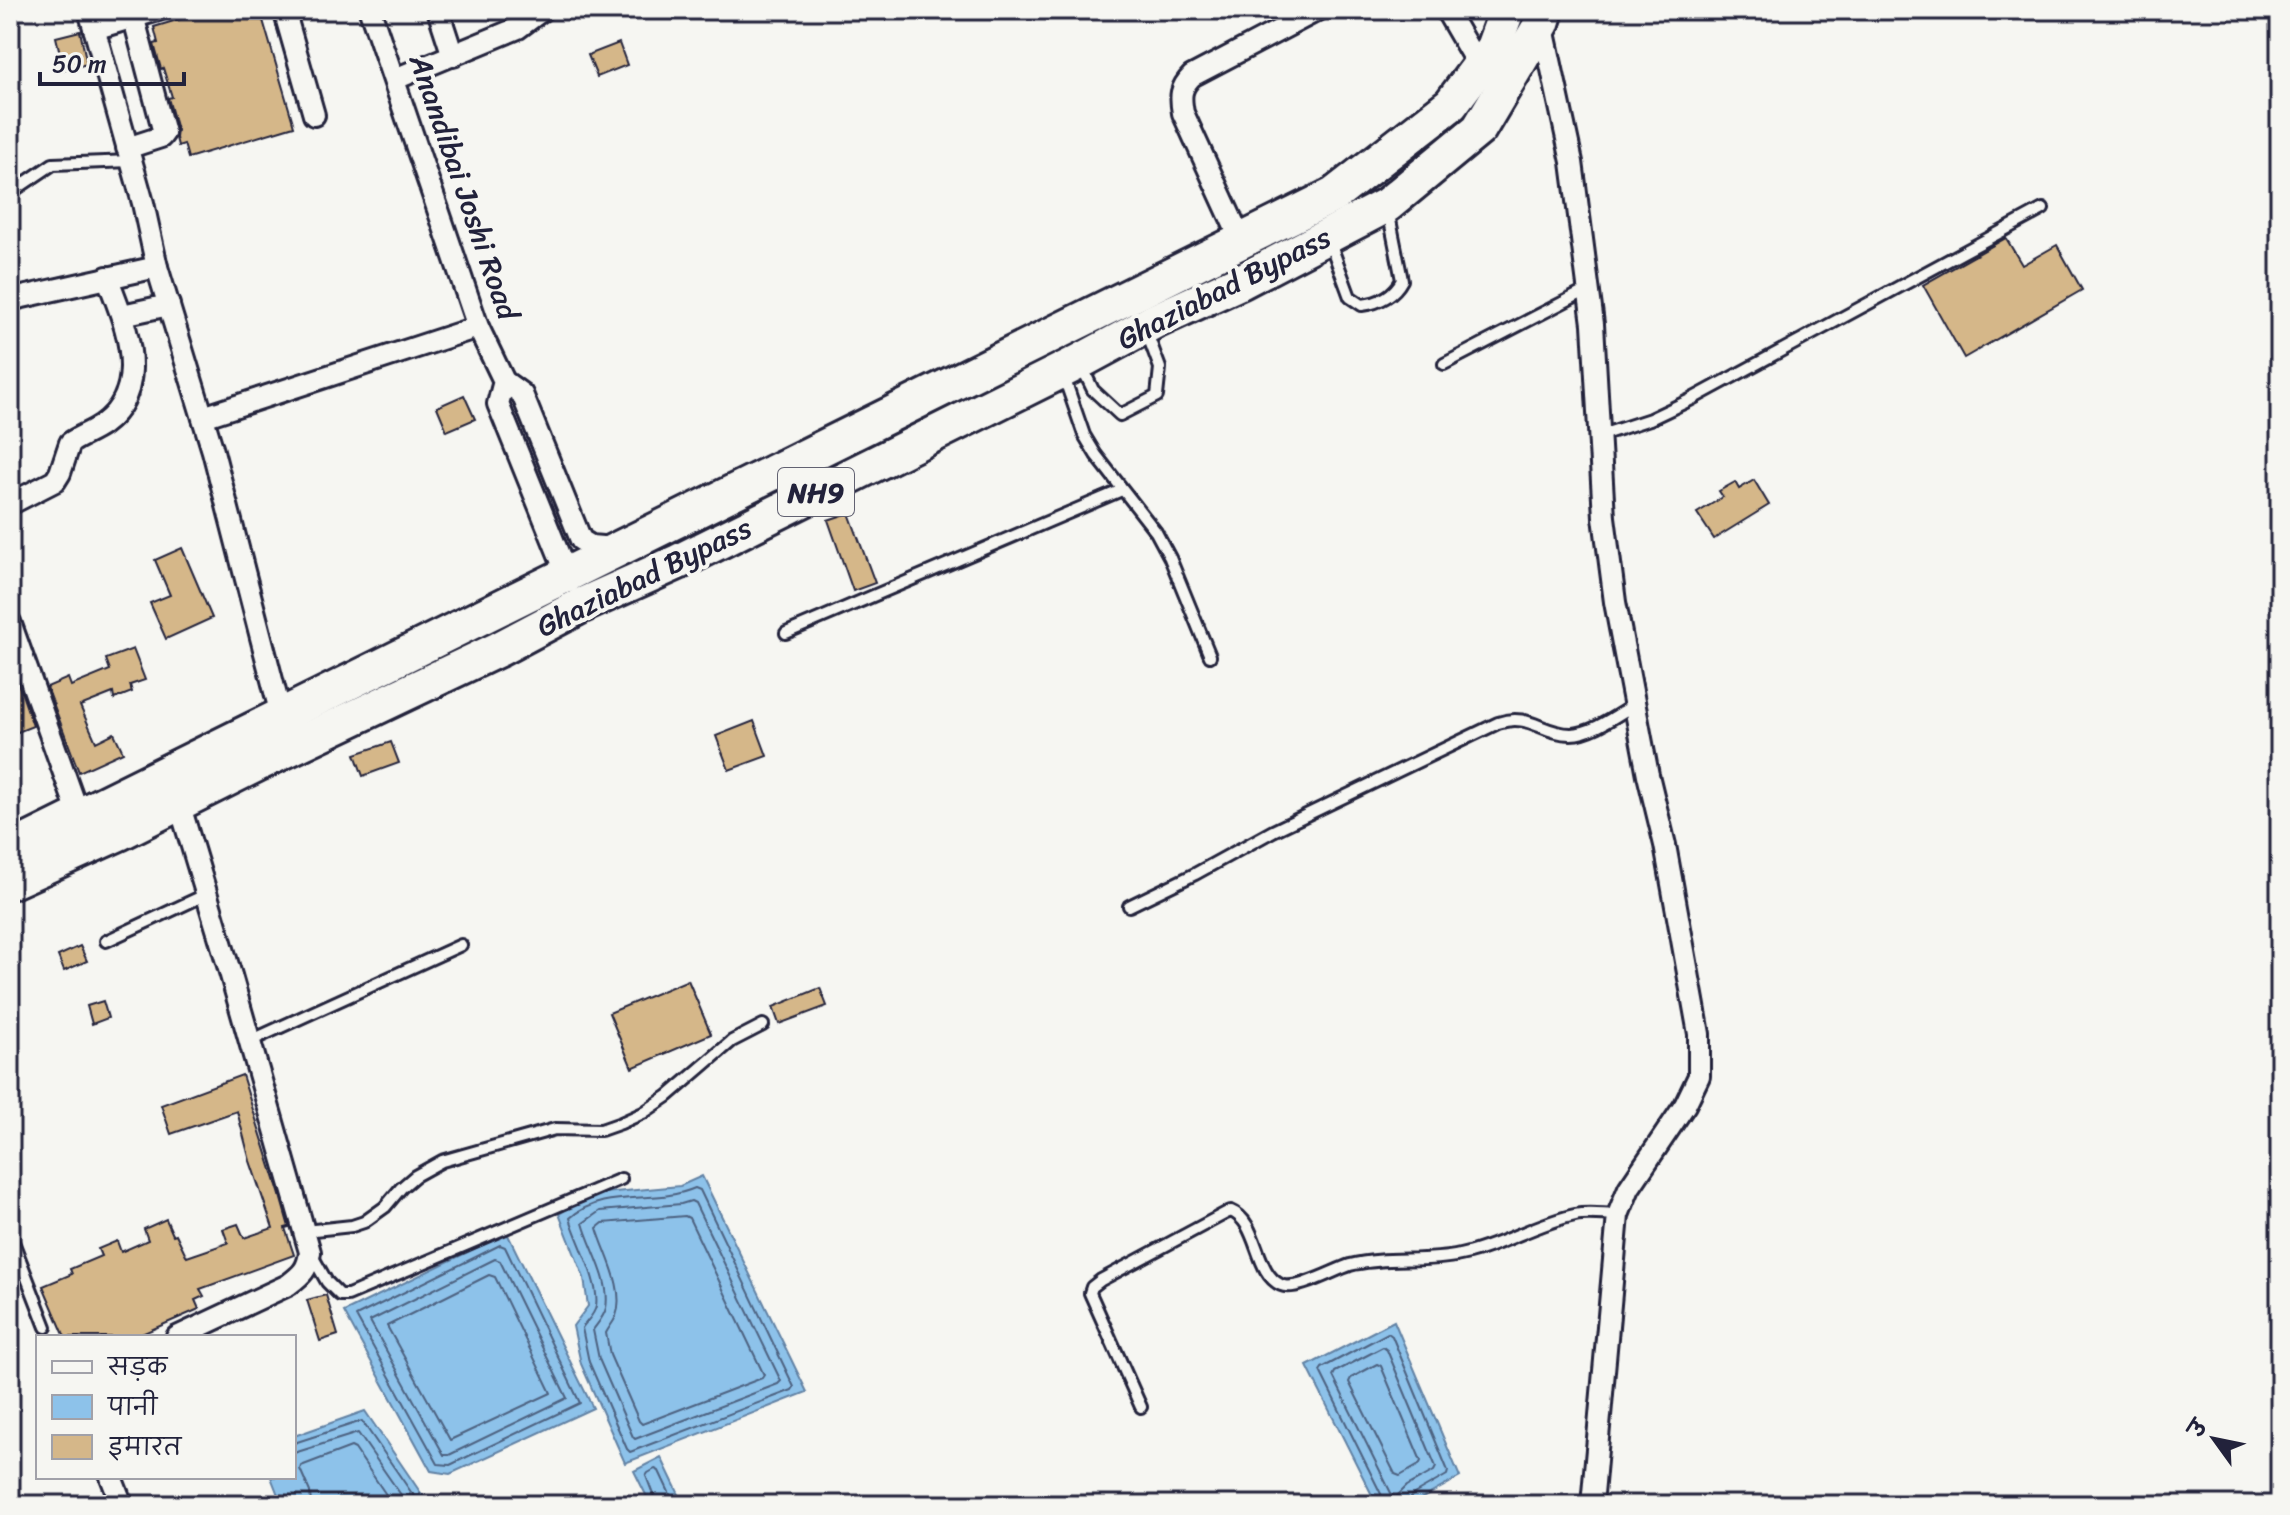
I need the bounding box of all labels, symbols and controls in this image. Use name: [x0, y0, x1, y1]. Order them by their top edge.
scale bar: [40, 36, 184, 86]
text: 50 m: [52, 43, 107, 85]
street label: Anandibai Joshi Road: [393, 46, 535, 329]
street label: Ghaziabad Bypass: [1107, 211, 1341, 365]
road number: NH9: [778, 468, 854, 516]
street label: Ghaziabad Bypass: [527, 501, 762, 653]
legend: [36, 1335, 296, 1479]
text: सड़क: [106, 1346, 169, 1388]
text: पानी: [106, 1386, 159, 1428]
north arrow: [2174, 1399, 2254, 1479]
text: उ: [2176, 1410, 2219, 1447]
text: इमारत: [108, 1426, 183, 1468]

